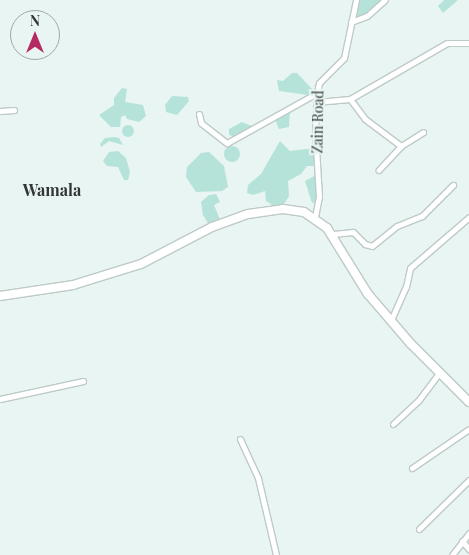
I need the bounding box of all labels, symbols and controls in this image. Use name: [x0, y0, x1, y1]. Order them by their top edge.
north arrow: [10, 10, 60, 60]
text: N: [30, 11, 40, 30]
street label: Zain Road: [309, 90, 327, 154]
district label: Wamala: [23, 180, 81, 200]

